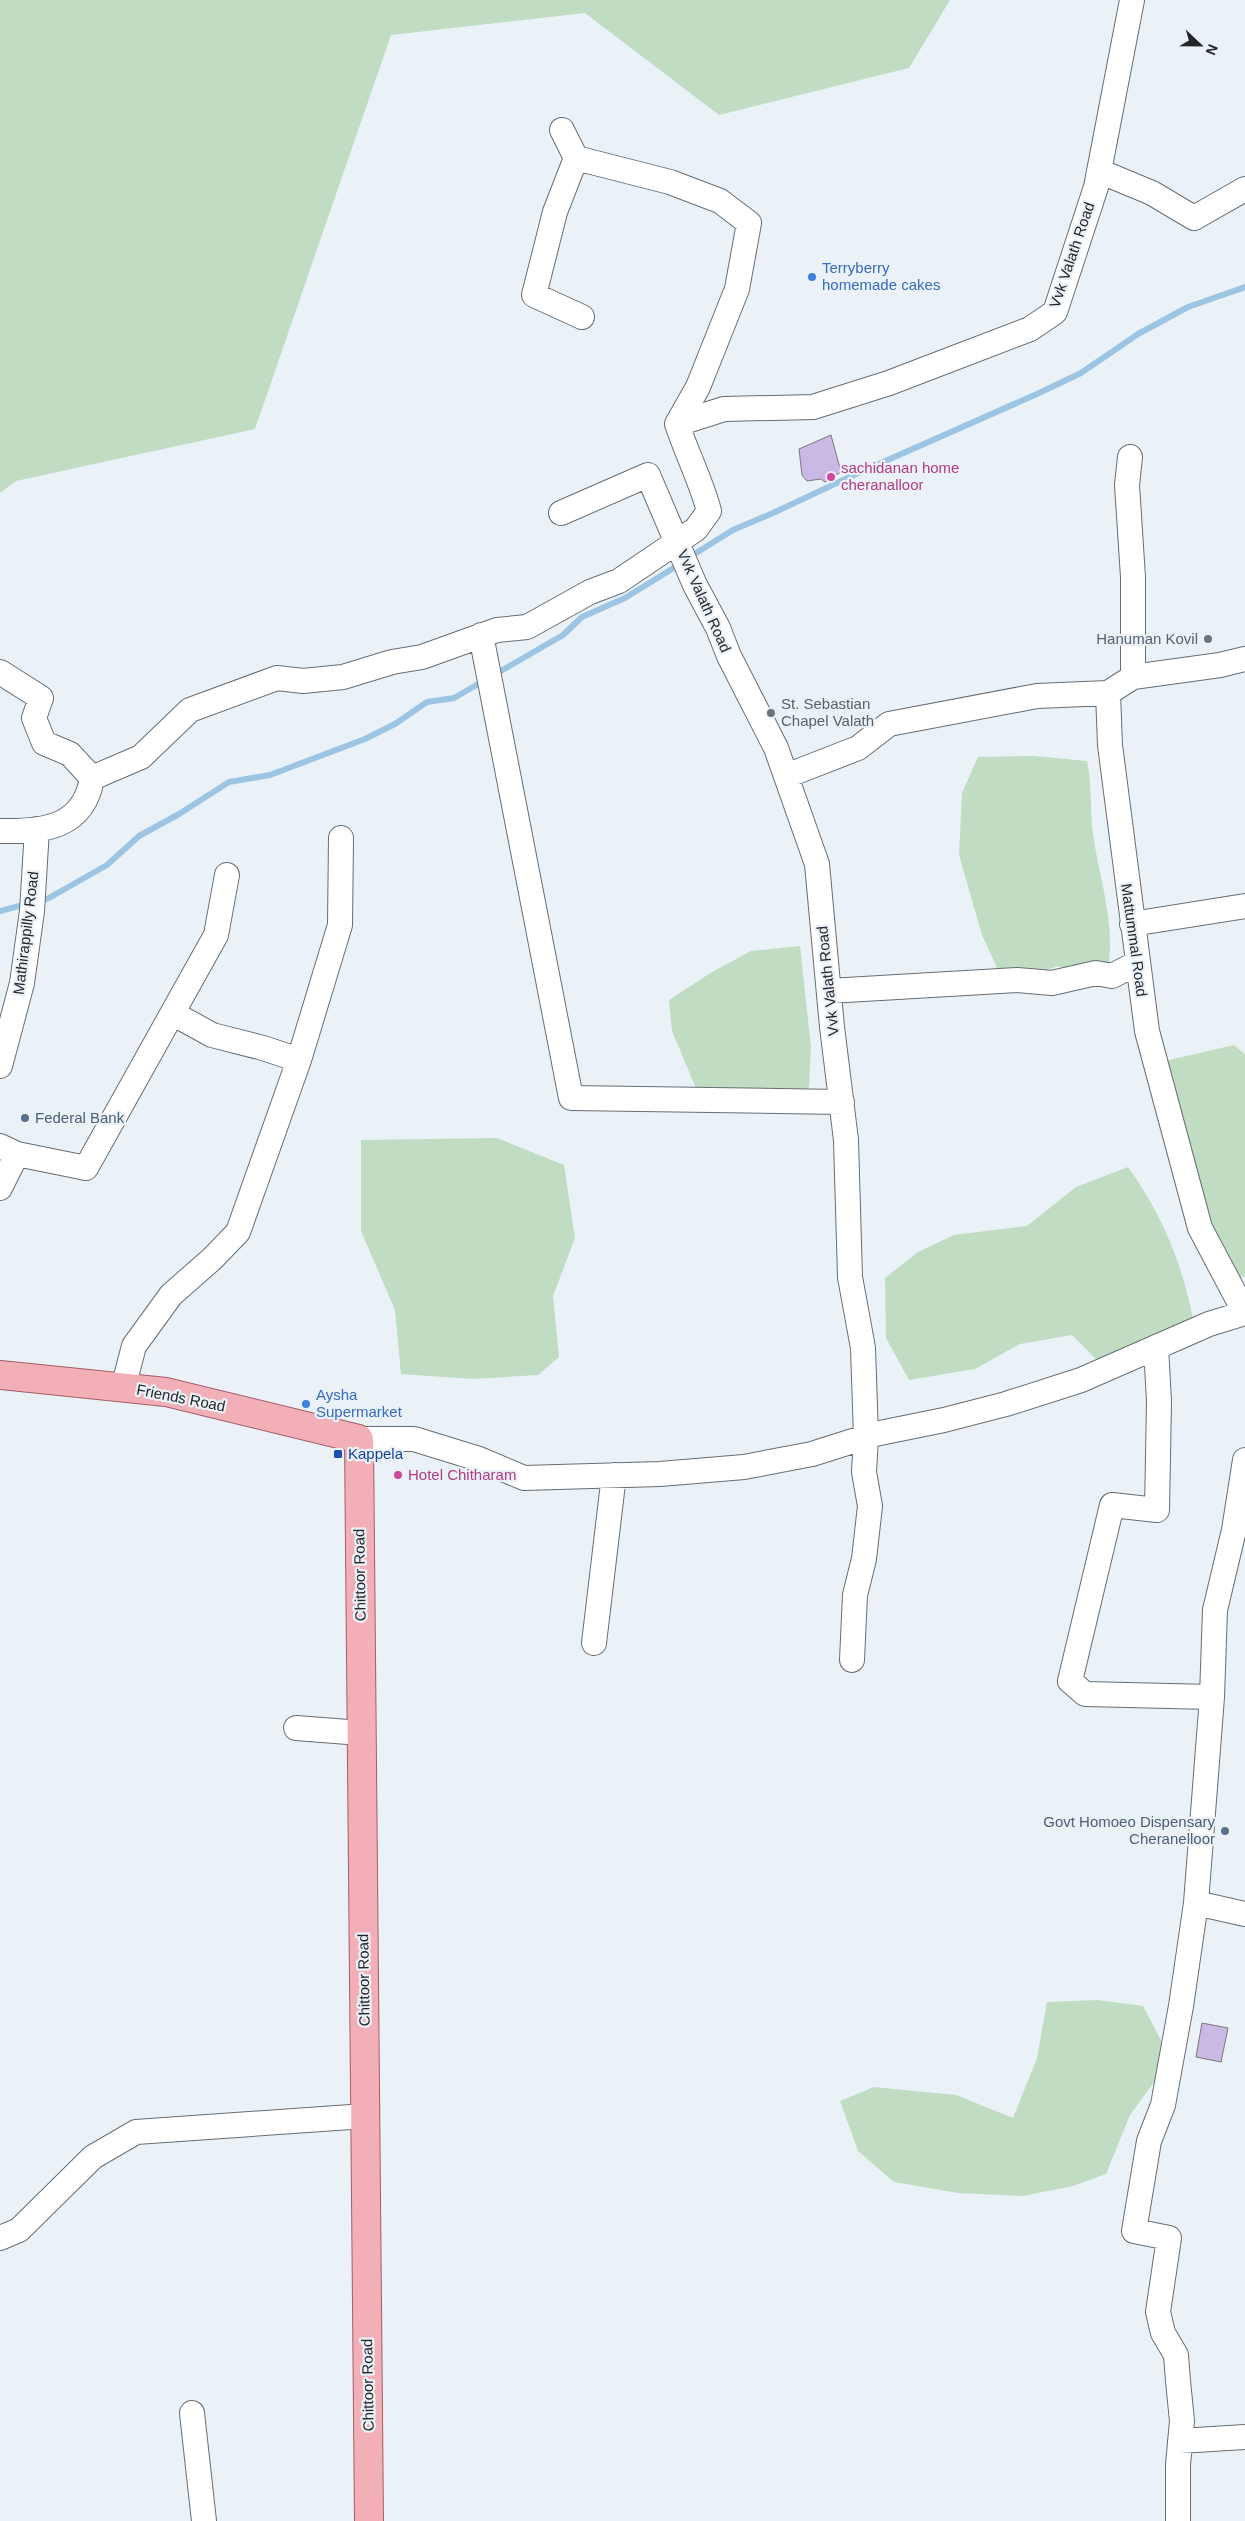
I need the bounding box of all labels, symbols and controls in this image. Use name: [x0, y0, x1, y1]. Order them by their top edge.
north arrow: [1175, 20, 1225, 70]
text: N: [1203, 42, 1221, 58]
street label: Vvk Valath Road: [1045, 200, 1098, 310]
place label: Terryberry homemade cakes: [822, 259, 940, 293]
marker: Terryberry homemade cakes: [806, 271, 818, 283]
place label: sachidanan home cheranalloor: [841, 459, 959, 493]
marker: sachidanan home cheranalloor: [825, 471, 837, 483]
street label: Vvk Valath Road: [674, 547, 735, 655]
place label: Hanuman Kovil: [1096, 630, 1198, 647]
marker: Hanuman Kovil: [1202, 633, 1214, 645]
place label: St. Sebastian Chapel Valath: [781, 695, 874, 729]
marker: St. Sebastian Chapel Valath: [765, 707, 777, 719]
street label: Mathirappilly Road: [9, 870, 42, 996]
street label: Mattummal Road: [1118, 882, 1151, 998]
street label: Vvk Valath Road: [813, 925, 842, 1037]
place label: Federal Bank: [35, 1109, 125, 1126]
marker: Federal Bank: [19, 1112, 31, 1124]
street label: Friends Road: [135, 1381, 227, 1414]
place label: Aysha Supermarket: [316, 1386, 403, 1420]
marker: Aysha Supermarket: [300, 1398, 312, 1410]
place label: Kappela: [348, 1445, 404, 1462]
marker: Kappela: [332, 1448, 344, 1460]
place label: Hotel Chitharam: [408, 1466, 516, 1483]
marker: Hotel Chitharam: [392, 1469, 404, 1481]
street label: Chittoor Road: [350, 1529, 369, 1621]
place label: Govt Homoeo Dispensary Cheranelloor: [1043, 1813, 1215, 1847]
marker: Govt Homoeo Dispensary Cheranelloor: [1219, 1825, 1231, 1837]
street label: Chittoor Road: [354, 1934, 373, 2026]
street label: Chittoor Road: [358, 2339, 377, 2431]

